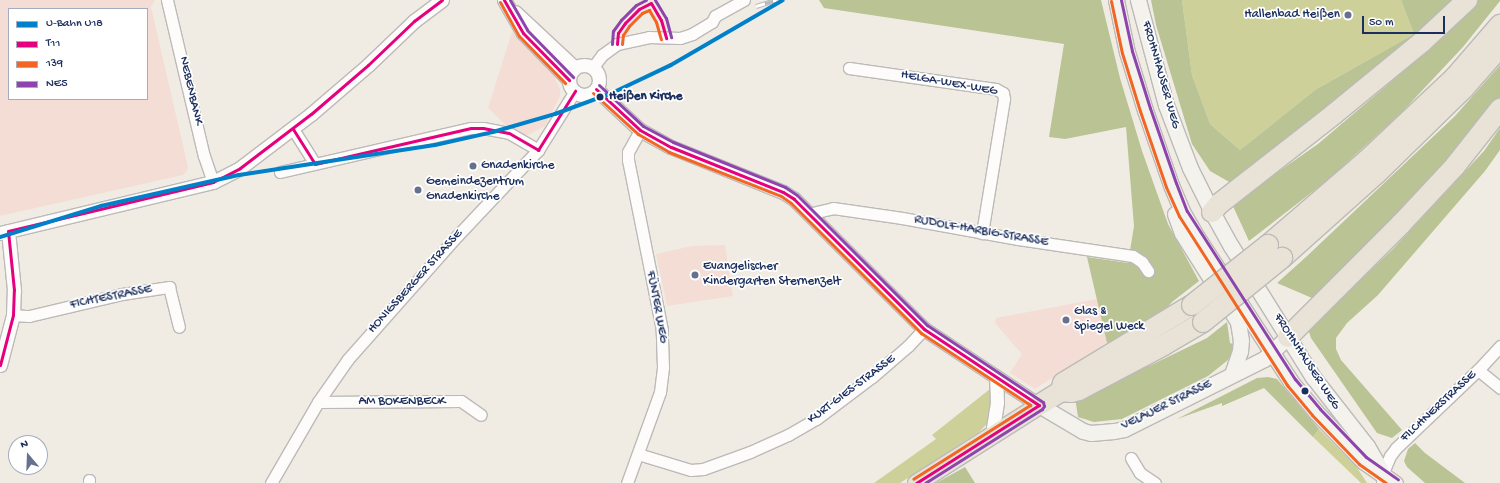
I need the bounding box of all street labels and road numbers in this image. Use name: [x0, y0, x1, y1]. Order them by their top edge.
street label: FROHNHAUSER WEG: [1137, 19, 1183, 131]
street label: NEBENBANK: [175, 55, 205, 127]
street label: HELGA-WEX-WEG: [900, 68, 998, 100]
street label: RUDOLF-HARBIG-STRASSE: [913, 213, 1049, 251]
street label: HONIGSBERGER STRASSE: [365, 227, 467, 337]
street label: FÜNTER WEG: [642, 270, 670, 344]
street label: FICHTESTRASSE: [69, 282, 153, 314]
street label: FROHNHAUSER WEG: [1269, 311, 1343, 413]
street label: KURT-GIES-STRASSE: [805, 352, 899, 428]
street label: FILCHNERSTRASSE: [1398, 368, 1480, 446]
street label: VELAUER STRASSE: [1119, 377, 1215, 435]
street label: AM BOKENBECK: [359, 394, 445, 410]

